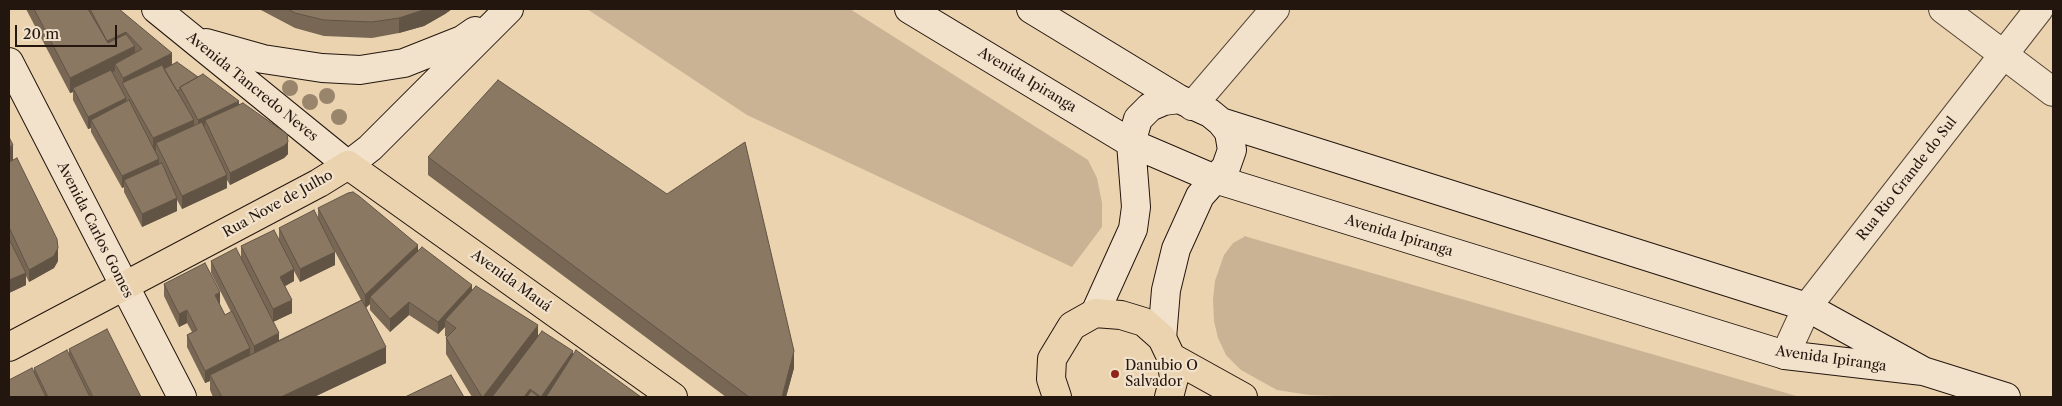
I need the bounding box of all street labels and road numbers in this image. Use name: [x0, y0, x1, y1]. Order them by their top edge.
street label: Avenida Tancredo Neves: [183, 29, 321, 145]
street label: Avenida Ipiranga: [975, 44, 1079, 116]
street label: Rua Rio Grande do Sul: [1854, 114, 1960, 244]
street label: Avenida Carlos Gomes: [53, 159, 137, 301]
street label: Rua Nove de Julho: [220, 167, 336, 241]
street label: Avenida Ipiranga: [1343, 212, 1455, 260]
street label: Avenida Mauá: [468, 246, 554, 316]
street label: Avenida Ipiranga: [1774, 343, 1888, 375]

